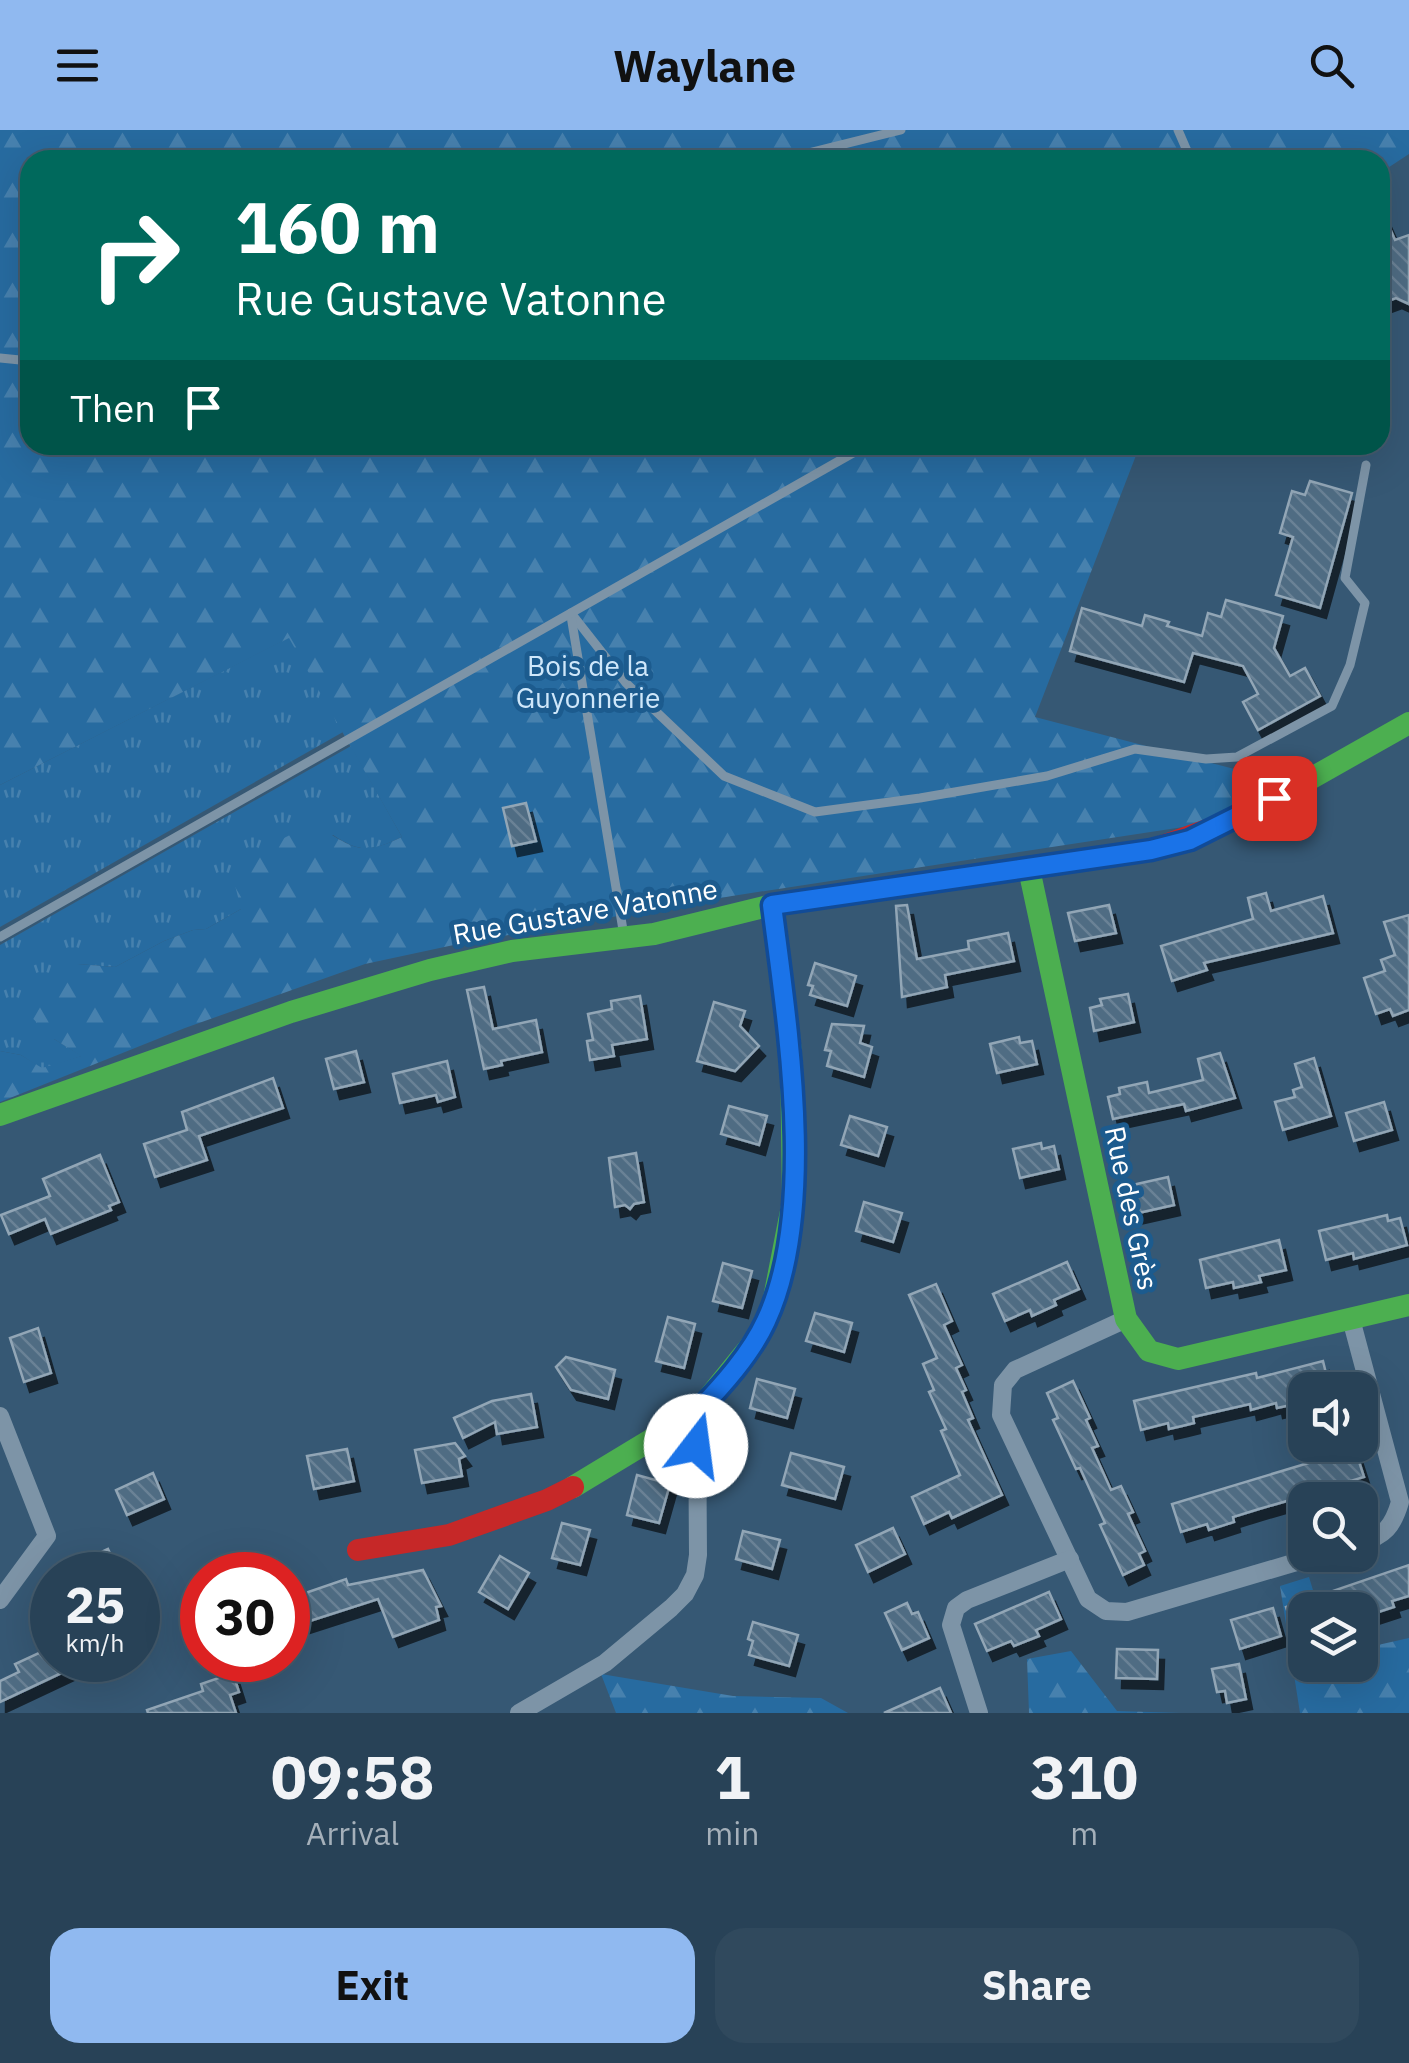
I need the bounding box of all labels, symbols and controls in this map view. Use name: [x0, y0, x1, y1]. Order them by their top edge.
text: Waylane: [613, 36, 796, 94]
icon: menu: [50, 38, 105, 93]
icon: search: [1304, 38, 1359, 93]
text: 160 m: [235, 181, 440, 272]
icon: right: [70, 190, 200, 320]
text: Rue Gustave Vatonne: [235, 269, 666, 327]
icon: arrive: [176, 380, 231, 435]
text: Then: [70, 383, 156, 432]
park label: Bois de la Guyonnerie: [516, 647, 660, 716]
pin: [1232, 756, 1317, 841]
icon: arrive: [1247, 771, 1302, 826]
street label: Rue Gustave Vatonne: [450, 869, 720, 953]
street label: Rue des Grès: [1097, 1123, 1167, 1293]
map controls: [1288, 1372, 1378, 1682]
button: sound: [1288, 1372, 1378, 1462]
position arrow: [644, 1394, 748, 1498]
button: search: [1288, 1482, 1378, 1572]
speed limit sign: 30: [180, 1552, 310, 1682]
text: 25: [65, 1572, 125, 1637]
button: layers: [1288, 1592, 1378, 1682]
text: km/h: [66, 1626, 124, 1659]
text: 09:58: [271, 1737, 435, 1816]
text: 1: [714, 1737, 750, 1816]
text: 310: [1030, 1737, 1138, 1816]
text: Arrival: [306, 1812, 399, 1854]
text: min: [705, 1812, 759, 1854]
text: m: [1070, 1812, 1098, 1854]
button: Exit: [50, 1928, 695, 2043]
button: Share: [715, 1928, 1359, 2043]

